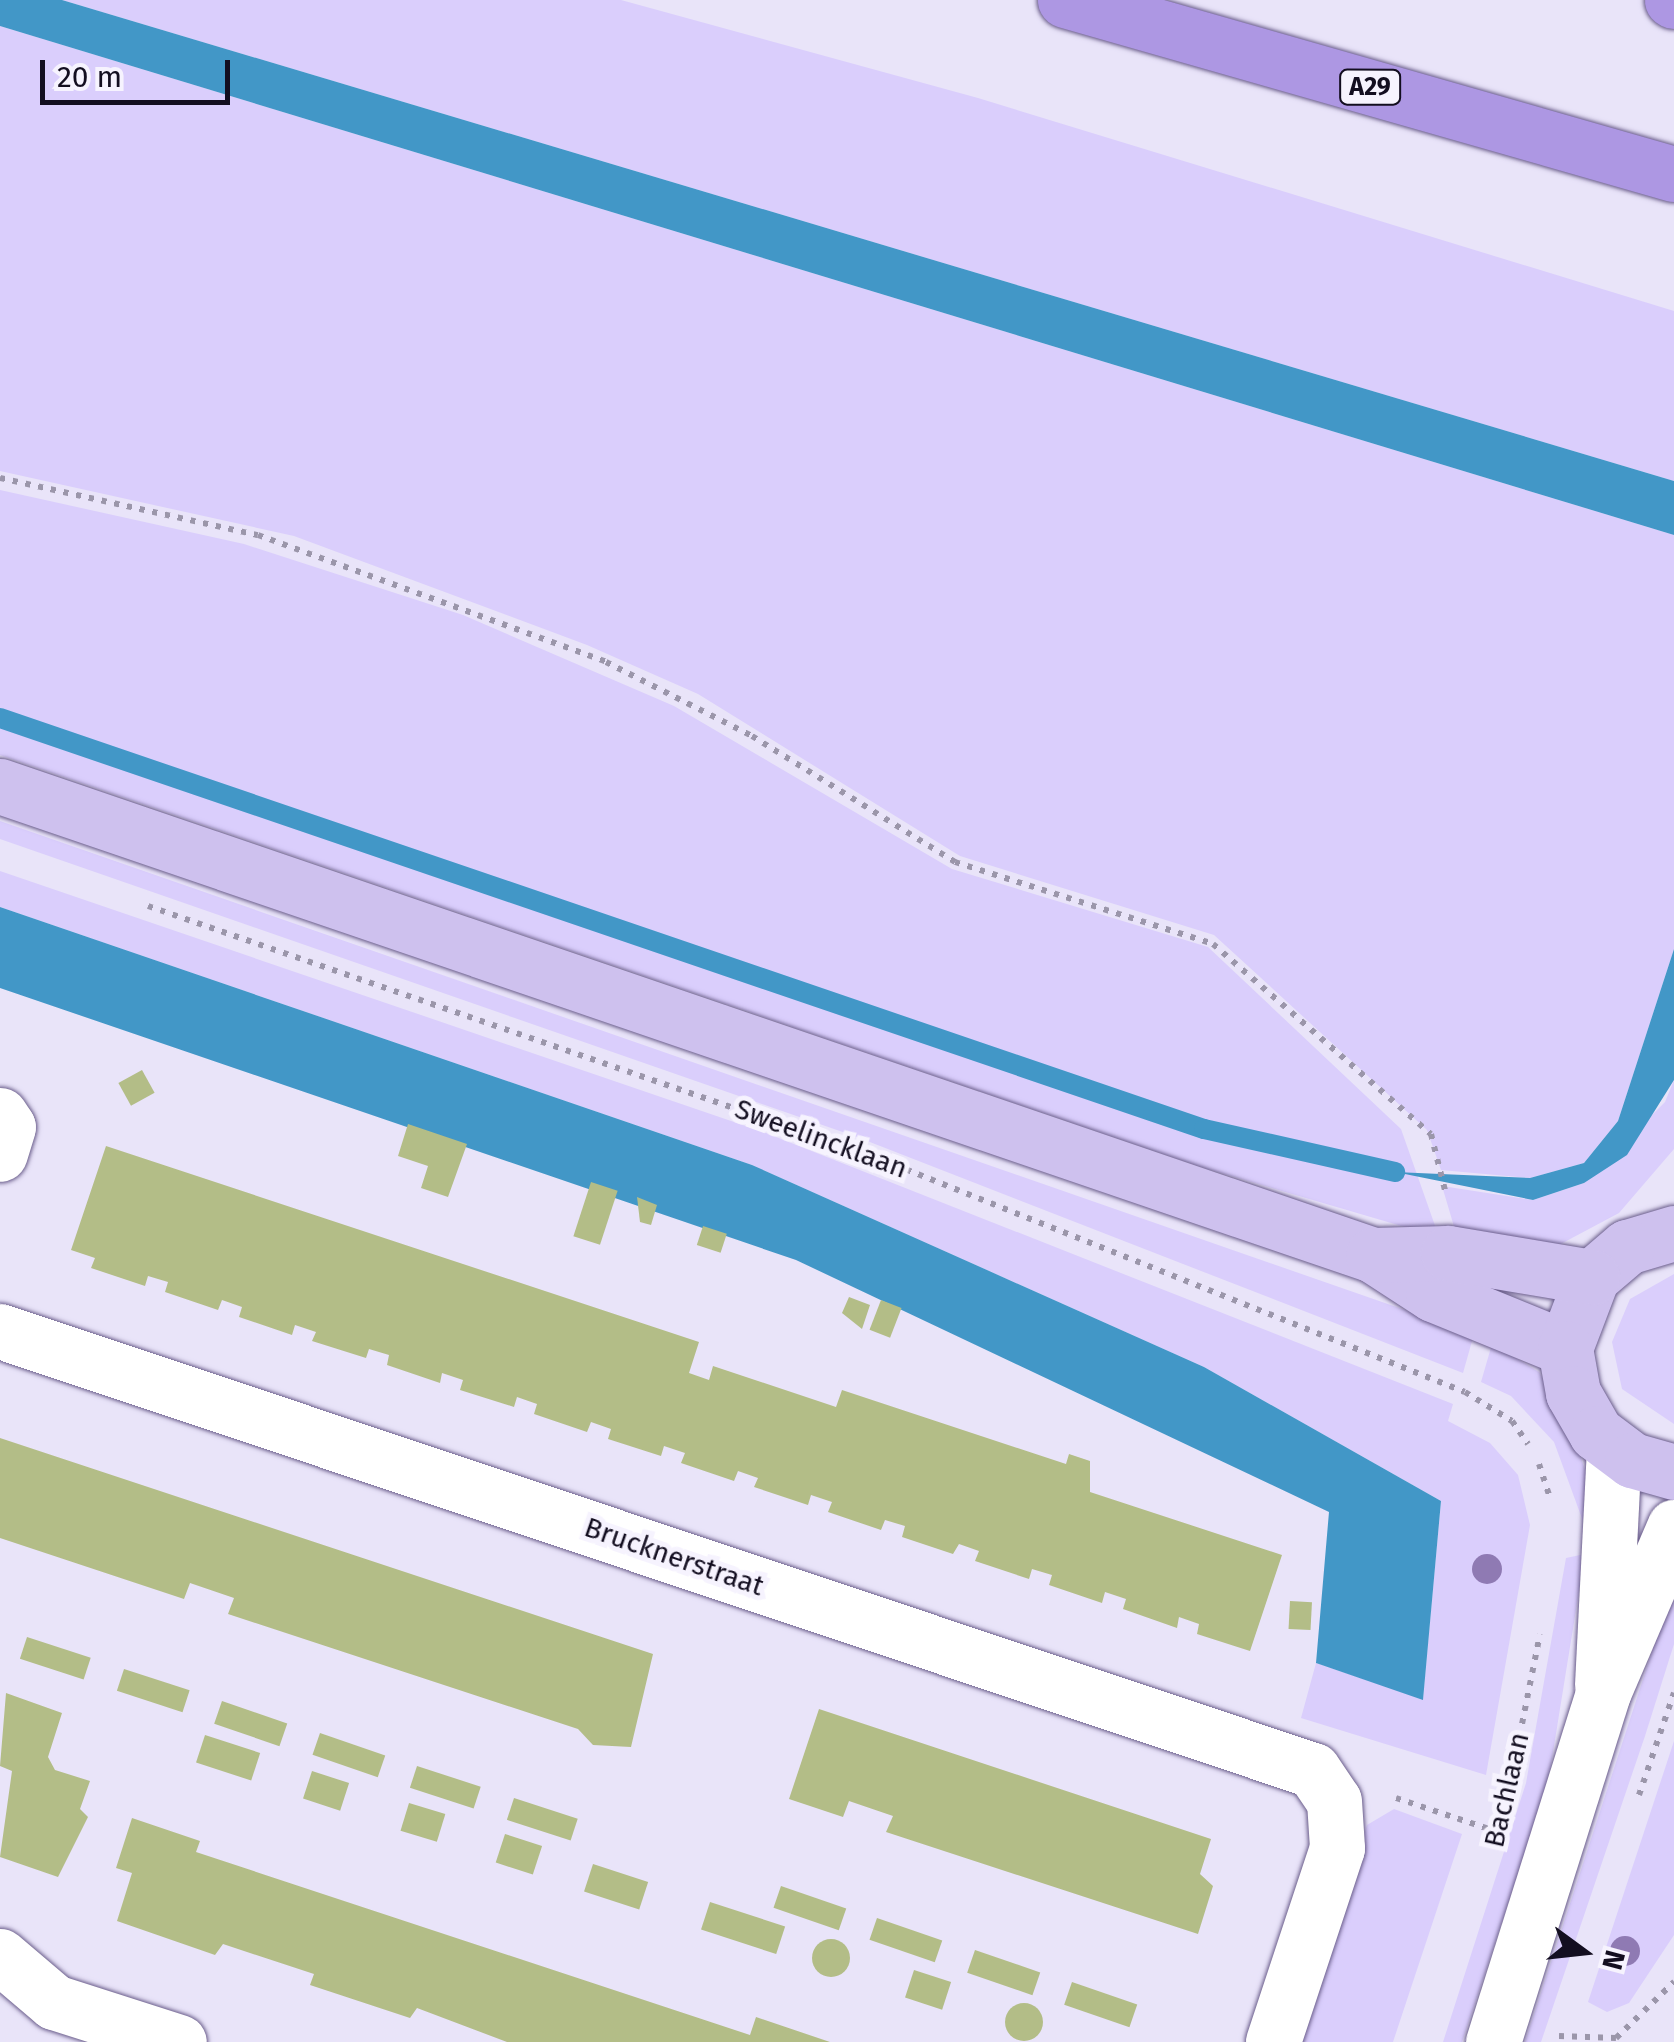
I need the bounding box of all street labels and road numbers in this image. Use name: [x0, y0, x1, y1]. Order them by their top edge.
road number: A29: [1338, 67, 1402, 107]
street label: Sweelincklaan: [730, 1092, 912, 1186]
street label: Brucknerstraat: [580, 1511, 768, 1603]
street label: Bachlaan: [1477, 1729, 1537, 1851]

